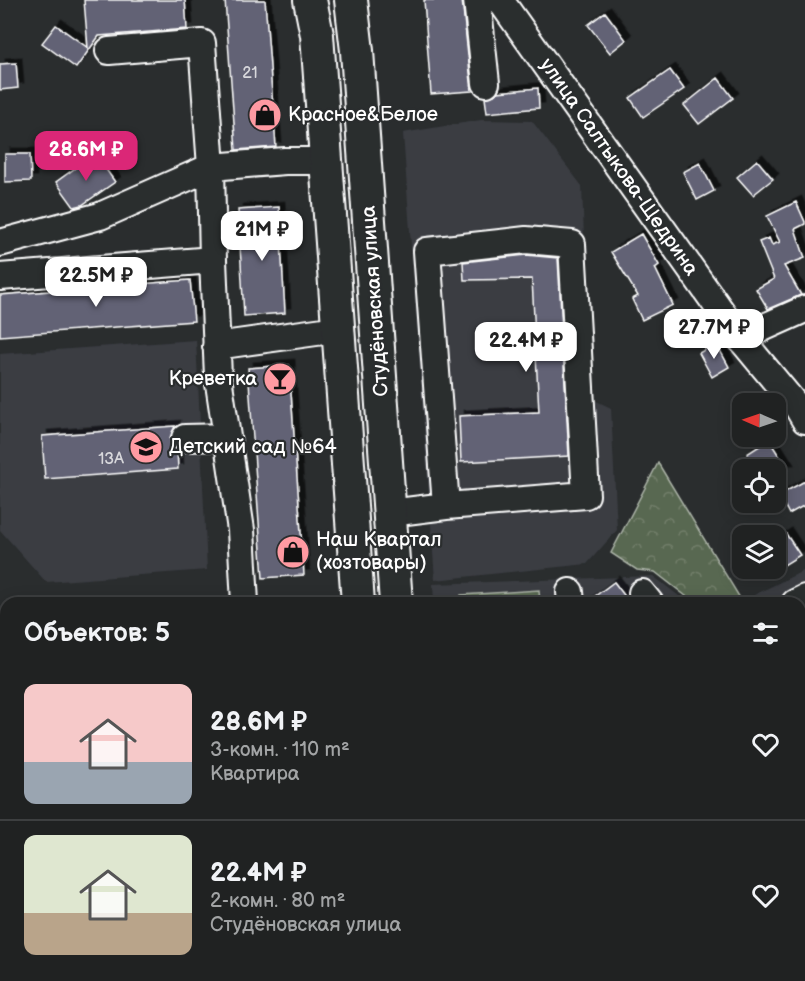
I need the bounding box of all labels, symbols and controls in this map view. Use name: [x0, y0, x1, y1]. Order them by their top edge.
street label: улица Салтыкова-Щедрина: [535, 54, 703, 280]
house number: 21: [242, 64, 258, 83]
shop icon: Красное&Белое: [247, 97, 283, 133]
place label: Красное&Белое: [288, 103, 438, 127]
pin: 28.6M ₽: [31, 131, 141, 182]
text: 28.6M ₽: [49, 138, 123, 162]
street label: Студёновская улица: [356, 205, 394, 397]
pin: 21M ₽: [220, 211, 304, 262]
text: 21M ₽: [235, 218, 289, 242]
pin: 22.5M ₽: [41, 257, 151, 308]
text: 22.5M ₽: [59, 264, 133, 288]
pin: 27.7M ₽: [659, 309, 769, 360]
text: 27.7M ₽: [678, 316, 750, 340]
pin: 22.4M ₽: [471, 322, 581, 373]
text: 22.4M ₽: [489, 329, 563, 353]
bar icon: Креветка: [262, 361, 298, 397]
place label: Креветка: [169, 367, 257, 391]
north arrow: [732, 393, 786, 447]
map controls: [732, 393, 786, 579]
school or university icon: Детский сад №64: [128, 429, 164, 465]
place label: Детский сад №64: [169, 435, 337, 459]
house number: 13А: [98, 450, 124, 469]
button: locate: [732, 459, 786, 513]
button: layers: [732, 525, 786, 579]
place label: Наш Квартал (хозтовары): [316, 528, 442, 575]
shop icon: Наш Квартал (хозтовары): [275, 534, 311, 570]
icon: filters: [749, 617, 782, 650]
text: Объектов: 5: [24, 618, 170, 649]
text: 28.6M ₽: [210, 707, 307, 738]
icon: home: [72, 708, 144, 780]
icon: heart: [749, 728, 782, 761]
text: 3-комн. · 110 m²: [210, 738, 350, 762]
text: Квартира: [210, 762, 300, 786]
text: 22.4M ₽: [210, 858, 307, 889]
icon: home: [72, 859, 144, 931]
icon: heart: [749, 879, 782, 912]
text: 2-комн. · 80 m²: [210, 889, 345, 913]
text: Студёновская улица: [210, 913, 401, 937]

